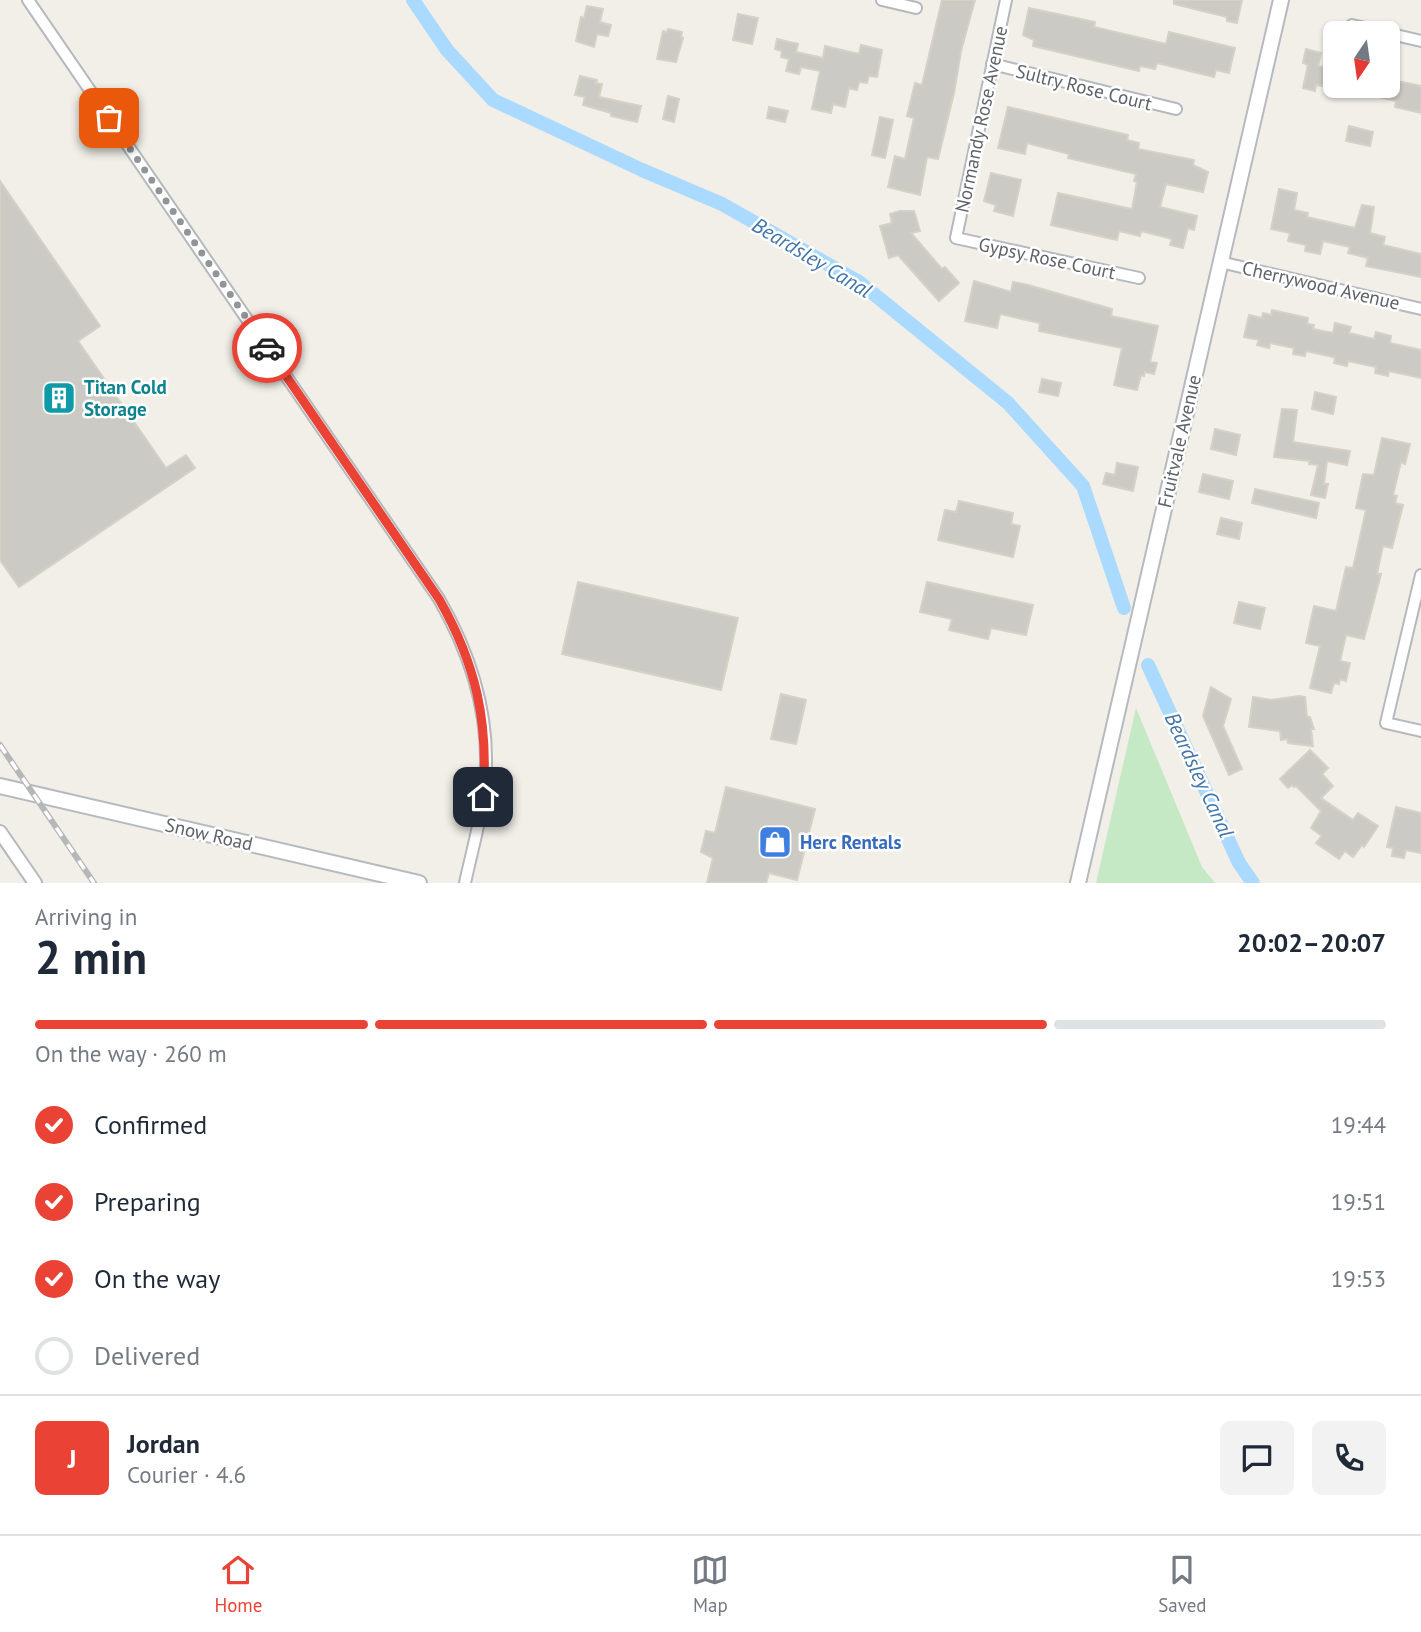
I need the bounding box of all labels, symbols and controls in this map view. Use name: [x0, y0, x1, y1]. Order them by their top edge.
north arrow: [1323, 21, 1400, 98]
map controls: [1323, 21, 1400, 98]
street label: Normandy Rose Avenue: [949, 23, 1013, 215]
street label: Sultry Rose Court: [1013, 58, 1155, 116]
pin: [79, 88, 139, 148]
icon: bag: [90, 99, 128, 137]
water label: Beardsley Canal: [747, 211, 877, 304]
street label: Gypsy Rose Court: [976, 232, 1118, 284]
street label: Cherrywood Avenue: [1240, 255, 1402, 315]
courier: [232, 313, 302, 383]
icon: car: [248, 329, 286, 367]
street label: Fruitvale Avenue: [1152, 372, 1206, 510]
place label: Titan Cold Storage: [84, 375, 167, 421]
building icon: Titan Cold Storage: [40, 379, 78, 417]
water label: Beardsley Canal: [1159, 708, 1240, 842]
pin: [453, 767, 513, 827]
icon: home: [464, 778, 502, 816]
street label: Snow Road: [163, 812, 255, 856]
shop icon: Herc Rentals: [756, 823, 794, 861]
place label: Herc Rentals: [800, 830, 901, 854]
text: Arriving in: [35, 902, 137, 931]
text: 20:02–20:07: [1237, 926, 1386, 959]
text: 2 min: [35, 927, 147, 987]
text: On the way · 260 m: [35, 1039, 227, 1068]
icon: check: [35, 1106, 73, 1144]
text: Confirmed: [94, 1108, 207, 1141]
text: 19:44: [1331, 1110, 1386, 1139]
icon: check: [35, 1183, 73, 1221]
text: Preparing: [94, 1185, 201, 1218]
text: 19:51: [1331, 1187, 1386, 1216]
icon: check: [35, 1260, 73, 1298]
text: On the way: [94, 1262, 220, 1295]
text: 19:53: [1331, 1264, 1386, 1293]
text: Delivered: [94, 1339, 200, 1372]
button: chat: [1220, 1421, 1294, 1495]
button: phone: [1312, 1421, 1386, 1495]
text: Jordan: [127, 1427, 200, 1460]
text: J: [68, 1442, 76, 1475]
text: Courier · 4.6: [127, 1460, 246, 1489]
tab: Home: [214, 1551, 262, 1617]
tab: Map: [691, 1551, 729, 1617]
tab: Saved: [1158, 1551, 1207, 1617]

